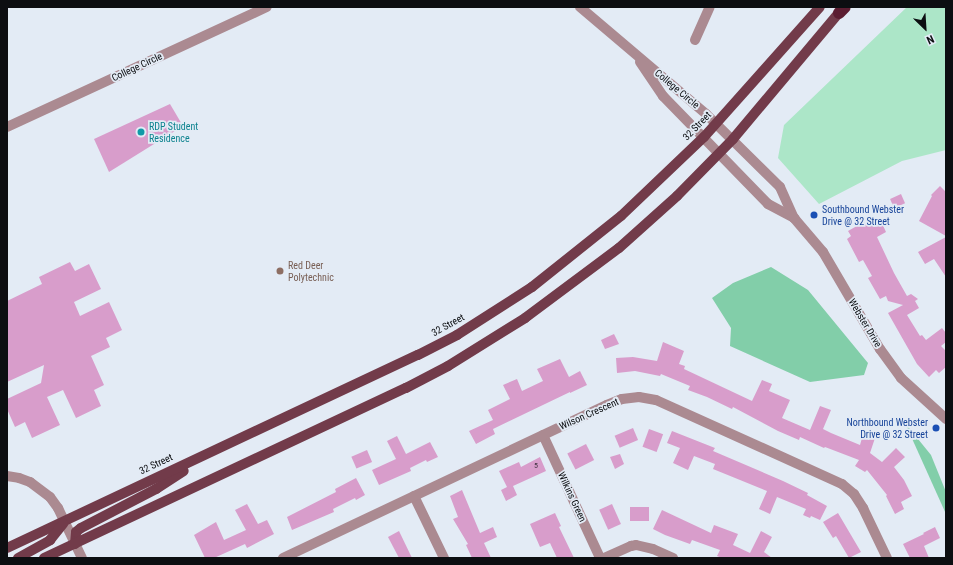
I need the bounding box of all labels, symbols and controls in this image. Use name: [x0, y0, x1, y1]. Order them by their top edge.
north arrow: [905, 8, 945, 48]
text: N: [924, 32, 936, 47]
street label: College Circle: [110, 50, 164, 84]
street label: College Circle: [652, 67, 702, 111]
street label: 32 Street: [680, 109, 714, 143]
place label: RDP Student Residence: [149, 120, 198, 144]
marker: RDP Student Residence: [136, 127, 146, 137]
place label: Southbound Webster Drive @ 32 Street: [822, 203, 904, 226]
marker: Southbound Webster Drive @ 32 Street: [809, 210, 819, 220]
place label: Red Deer Polytechnic: [288, 259, 334, 282]
marker: Red Deer Polytechnic: [275, 266, 285, 276]
street label: Webster Drive: [846, 297, 884, 349]
street label: 32 Street: [430, 311, 466, 339]
street label: Wilson Crescent: [557, 396, 621, 432]
place label: Northbound Webster Drive @ 32 Street: [846, 416, 928, 440]
marker: Northbound Webster Drive @ 32 Street: [931, 423, 941, 433]
street label: 32 Street: [137, 451, 175, 477]
house number: 5: [534, 461, 538, 471]
street label: Wilkins Green: [555, 470, 589, 524]

